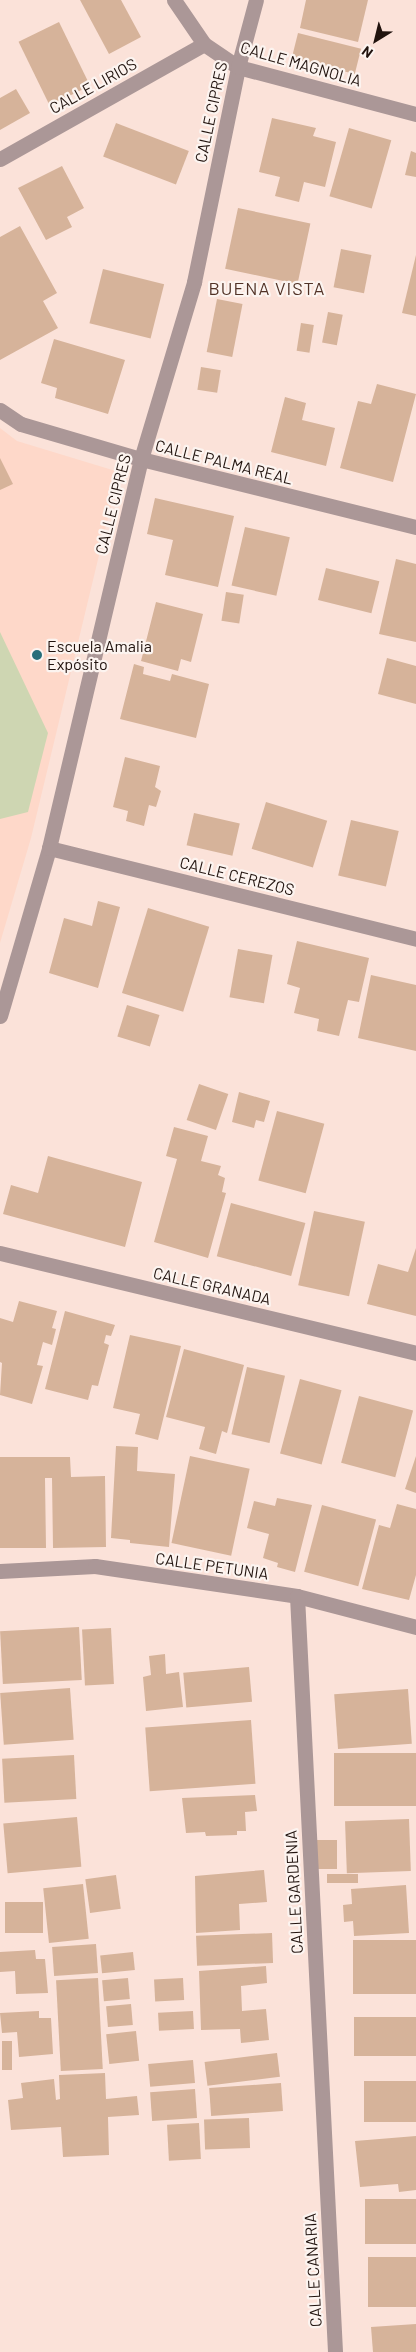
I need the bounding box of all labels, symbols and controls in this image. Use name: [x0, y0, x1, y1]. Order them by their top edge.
north arrow: [351, 15, 401, 65]
street label: CALLE MAGNOLIA: [238, 38, 364, 90]
text: N: [358, 43, 376, 62]
street label: CALLE LIRIOS: [46, 54, 140, 118]
street label: CALLE CIPRES: [191, 60, 231, 164]
district label: BUENA VISTA: [207, 277, 327, 299]
street label: CALLE PALMA REAL: [153, 436, 295, 488]
street label: CALLE CIPRES: [91, 452, 135, 556]
place label: Escuela Amalia Expósito: [47, 636, 152, 674]
marker: Escuela Amalia Expósito: [31, 649, 43, 661]
street label: CALLE CEREZOS: [178, 852, 296, 900]
street label: CALLE GRANADA: [151, 1263, 273, 1309]
street label: CALLE PETUNIA: [154, 1549, 270, 1583]
street label: CALLE GARDENIA: [281, 1830, 307, 1954]
street label: CALLE CANARIA: [300, 2213, 326, 2327]

